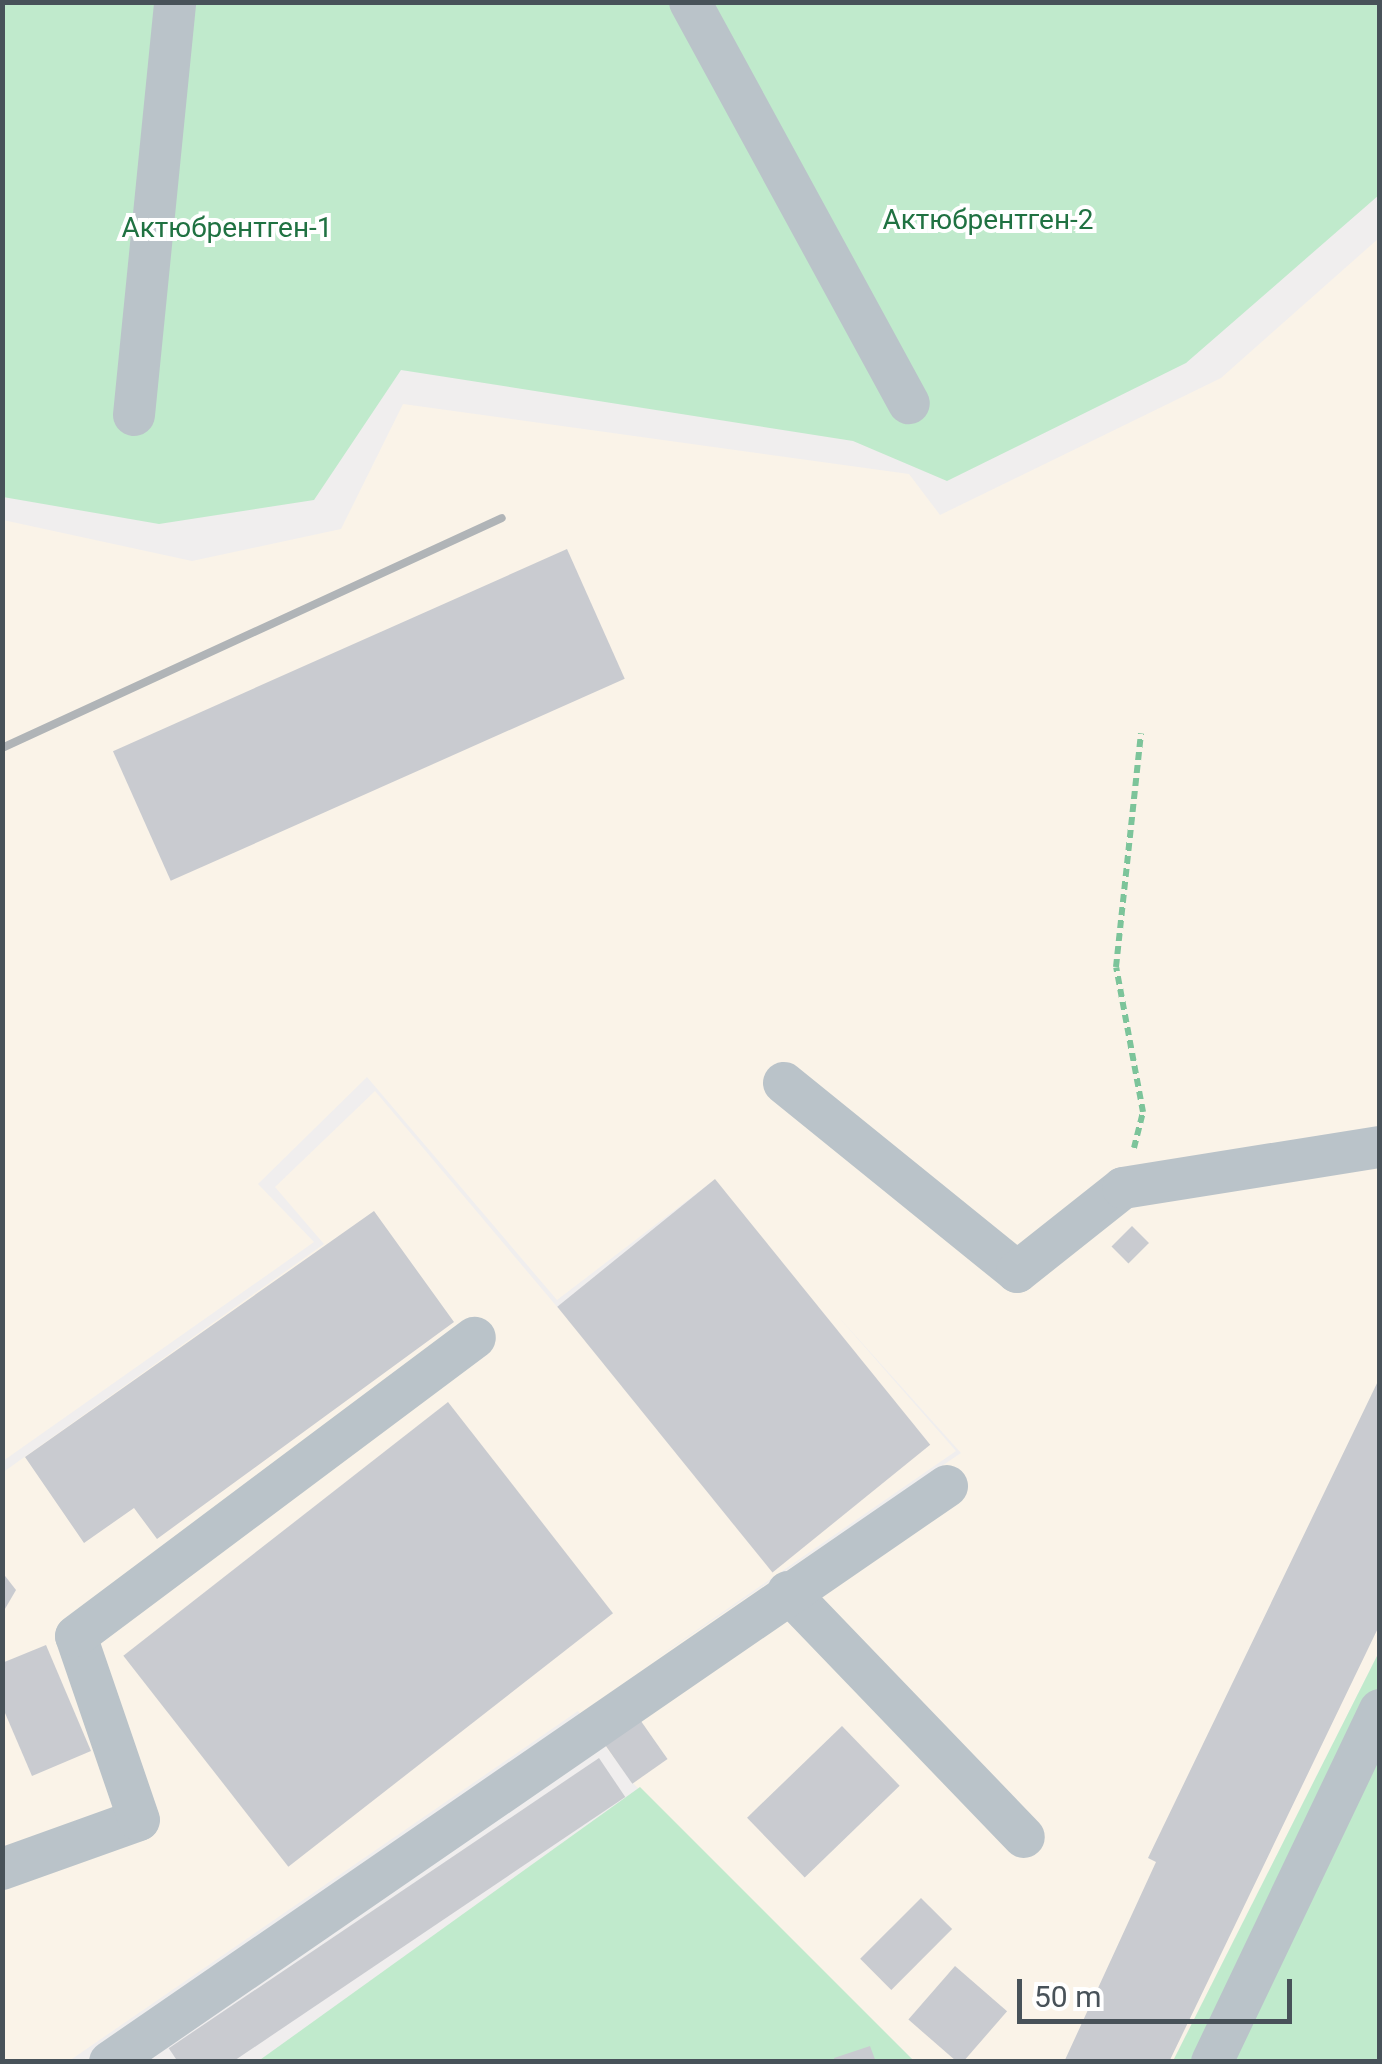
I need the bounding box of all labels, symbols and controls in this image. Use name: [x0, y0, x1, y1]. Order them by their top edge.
park label: Актюбрентген-2: [882, 203, 1094, 237]
park label: Актюбрентген-1: [121, 211, 333, 245]
scale bar: [1022, 1959, 1297, 2021]
text: 50 m: [1034, 1979, 1101, 2014]

